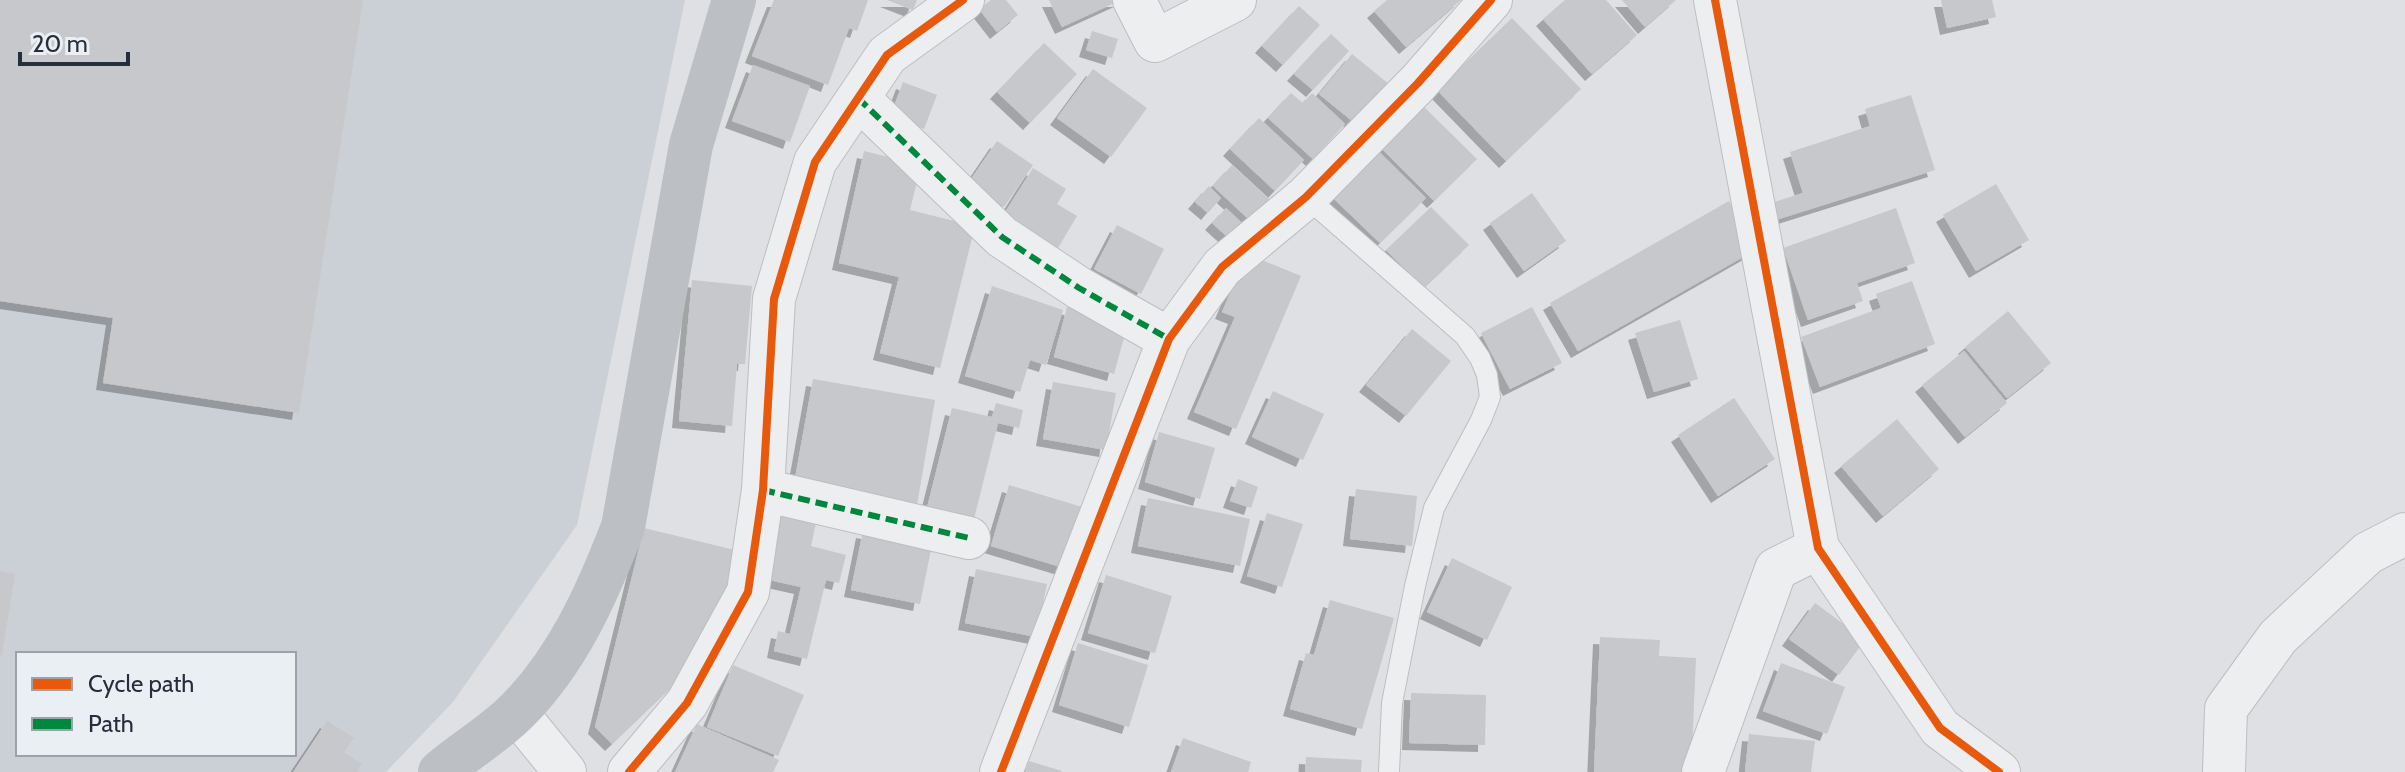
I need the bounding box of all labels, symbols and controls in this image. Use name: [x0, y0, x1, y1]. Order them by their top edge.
scale bar: [20, 16, 128, 66]
text: 20 m: [32, 29, 88, 58]
legend: [16, 652, 296, 756]
text: Cycle path: [88, 669, 194, 698]
text: Path: [88, 709, 134, 738]

